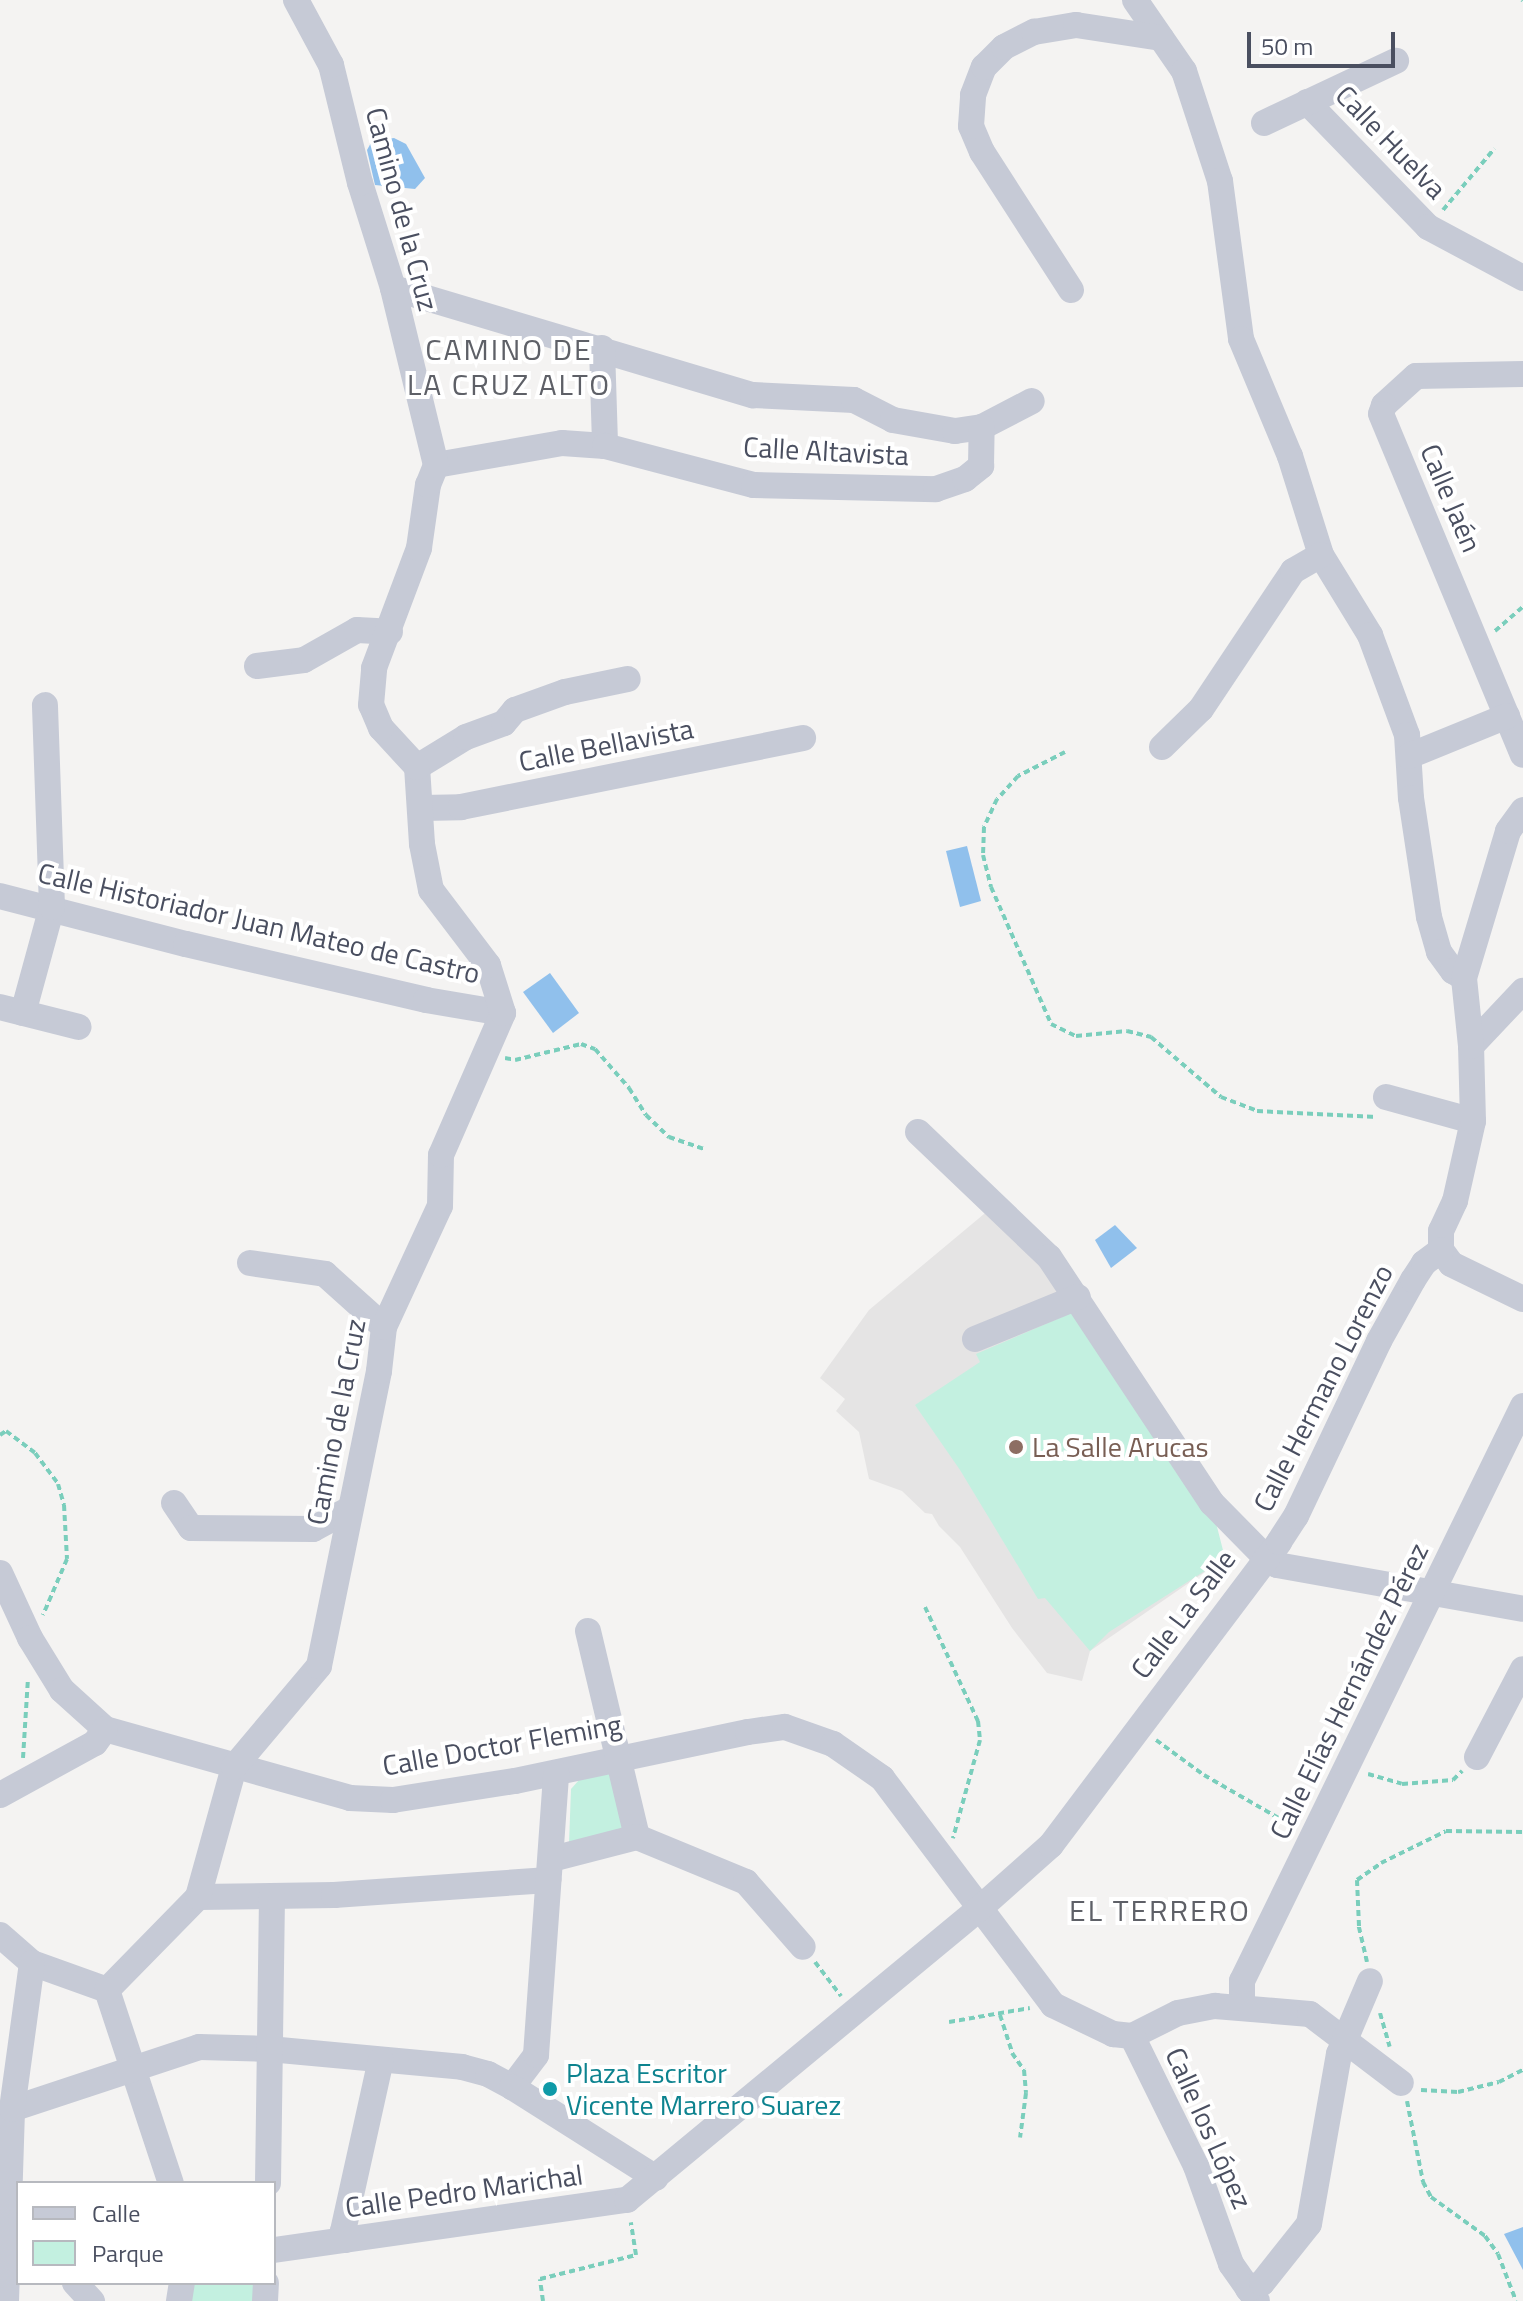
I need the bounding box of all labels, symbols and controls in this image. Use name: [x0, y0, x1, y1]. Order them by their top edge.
scale bar: [1251, 16, 1399, 66]
text: 50 m: [1261, 28, 1313, 64]
street label: Calle Huelva: [1329, 78, 1453, 206]
street label: Camino de la Cruz: [359, 104, 445, 314]
district label: CAMINO DE LA CRUZ ALTO: [407, 331, 611, 402]
street label: Calle Altavista: [742, 430, 910, 472]
street label: Calle Jaén: [1413, 439, 1489, 557]
street label: Calle Bellavista: [516, 712, 696, 778]
street label: Calle Historiador Juan Mateo de Castro: [35, 856, 483, 990]
street label: Calle Hermano Lorenzo: [1246, 1259, 1400, 1517]
street label: Camino de la Cruz: [300, 1316, 372, 1528]
place label: La Salle Arucas: [1032, 1430, 1209, 1464]
marker: La Salle Arucas: [1007, 1438, 1025, 1456]
street label: Calle Elías Hernández Pérez: [1263, 1537, 1435, 1845]
street label: Calle La Salle: [1124, 1543, 1242, 1685]
street label: Calle Doctor Fleming: [380, 1707, 624, 1783]
district label: EL TERRERO: [1069, 1892, 1251, 1928]
street label: Calle los López: [1159, 2042, 1259, 2214]
place label: Plaza Escritor Vicente Marrero Suarez: [566, 2056, 841, 2122]
marker: Plaza Escritor Vicente Marrero Suarez: [541, 2080, 559, 2098]
street label: Calle Pedro Marichal: [343, 2158, 585, 2224]
legend: [16, 2181, 276, 2285]
text: Calle: [92, 2195, 140, 2231]
text: Parque: [92, 2235, 164, 2271]

